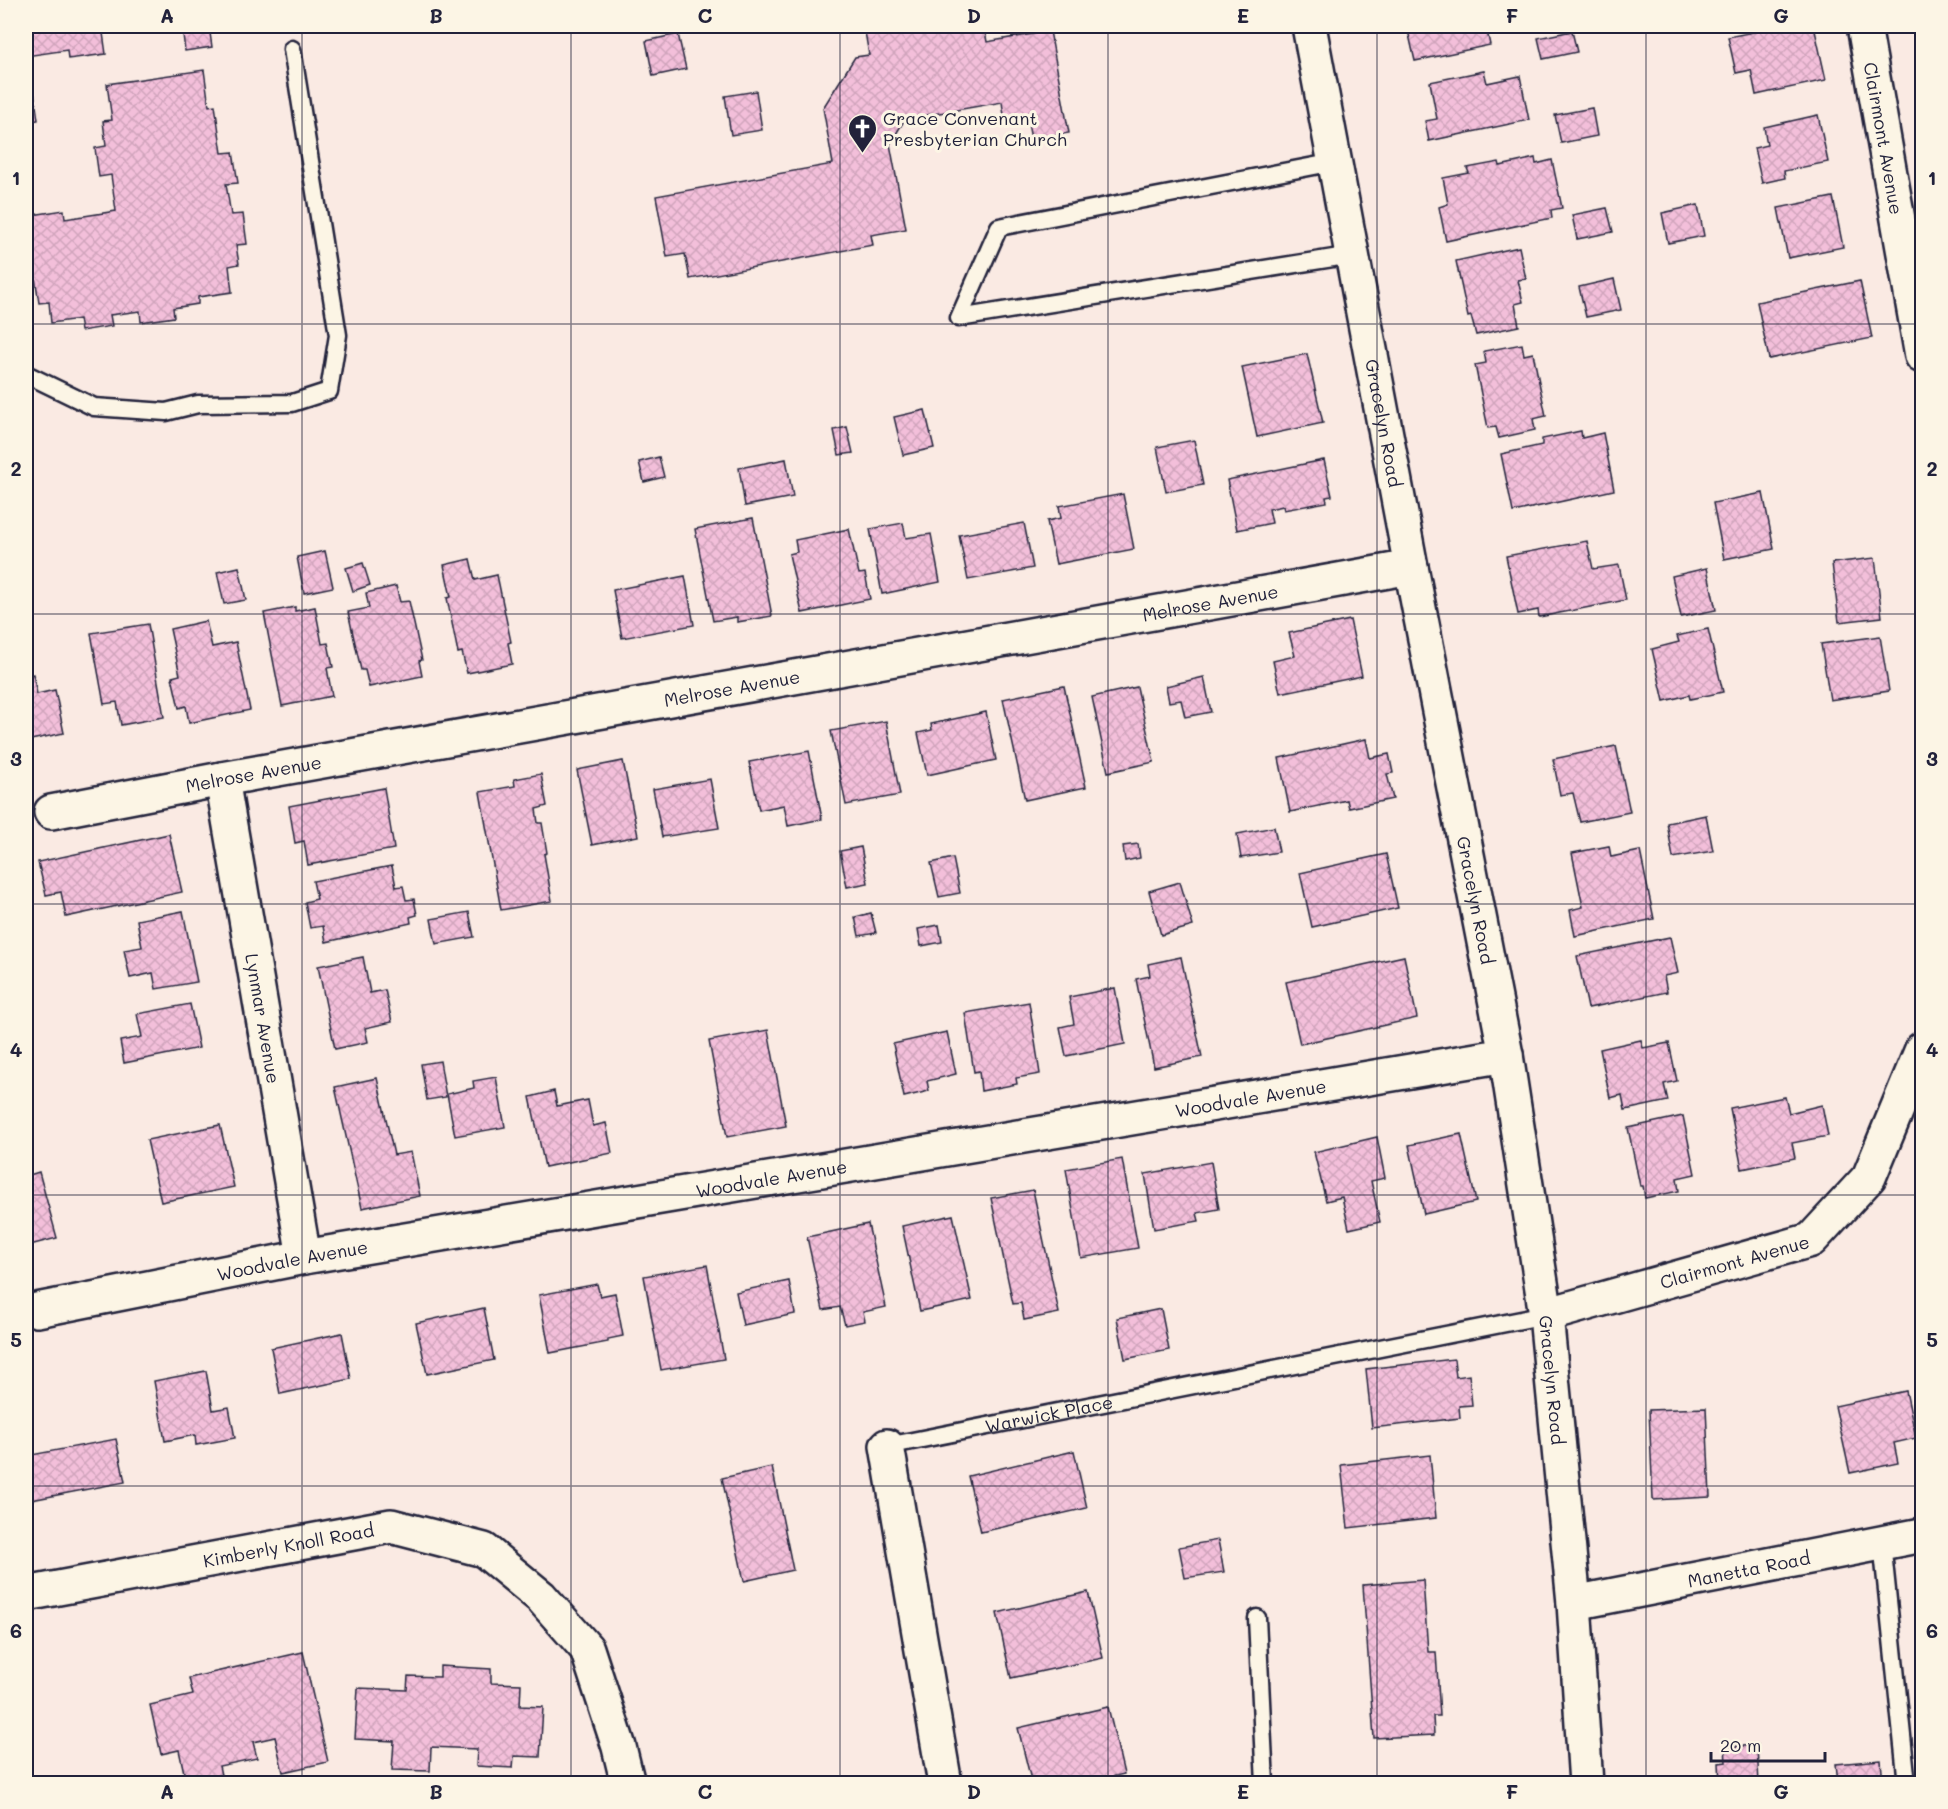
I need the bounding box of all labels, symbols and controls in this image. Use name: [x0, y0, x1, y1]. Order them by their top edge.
text: A: [160, 2, 174, 28]
text: B: [429, 2, 443, 28]
text: C: [698, 2, 713, 28]
text: D: [967, 2, 981, 28]
text: E: [1237, 2, 1249, 28]
text: F: [1506, 2, 1519, 28]
text: G: [1773, 2, 1789, 28]
street label: Clairmont Avenue: [1859, 60, 1909, 216]
place label: Grace Convenant Presbyterian Church: [883, 106, 1067, 151]
church icon: Grace Convenant Presbyterian Church: [846, 112, 878, 154]
text: 1: [12, 164, 20, 190]
text: 1: [1928, 164, 1936, 190]
street label: Gracelyn Road: [1360, 357, 1408, 489]
text: 2: [10, 455, 22, 481]
text: 2: [1926, 455, 1938, 481]
street label: Melrose Avenue: [1140, 579, 1280, 627]
street label: Melrose Avenue: [662, 664, 802, 712]
text: 3: [10, 745, 22, 771]
text: 3: [1926, 745, 1938, 771]
street label: Melrose Avenue: [183, 750, 323, 798]
street label: Gracelyn Road: [1452, 834, 1500, 966]
street label: Lynmar Avenue: [240, 952, 286, 1085]
text: 4: [10, 1036, 23, 1062]
text: 4: [1926, 1036, 1939, 1062]
street label: Woodvale Avenue: [1173, 1073, 1328, 1122]
street label: Woodvale Avenue: [694, 1154, 849, 1203]
street label: Clairmont Avenue: [1657, 1229, 1812, 1294]
street label: Woodvale Avenue: [215, 1234, 369, 1286]
street label: Gracelyn Road: [1534, 1314, 1571, 1446]
text: 5: [10, 1326, 22, 1352]
text: 5: [1926, 1326, 1938, 1352]
street label: Warwick Place: [983, 1389, 1115, 1438]
street label: Kimberly Knoll Road: [201, 1517, 376, 1573]
street label: Manetta Road: [1685, 1545, 1812, 1593]
text: 6: [10, 1617, 22, 1643]
text: 6: [1926, 1617, 1938, 1643]
scale bar: [1711, 1725, 1825, 1763]
text: 20 m: [1720, 1733, 1761, 1757]
text: A: [160, 1778, 174, 1804]
text: B: [429, 1778, 443, 1804]
text: C: [698, 1778, 713, 1804]
text: D: [967, 1778, 981, 1804]
text: E: [1237, 1778, 1249, 1804]
text: F: [1506, 1778, 1519, 1804]
text: G: [1773, 1778, 1789, 1804]

